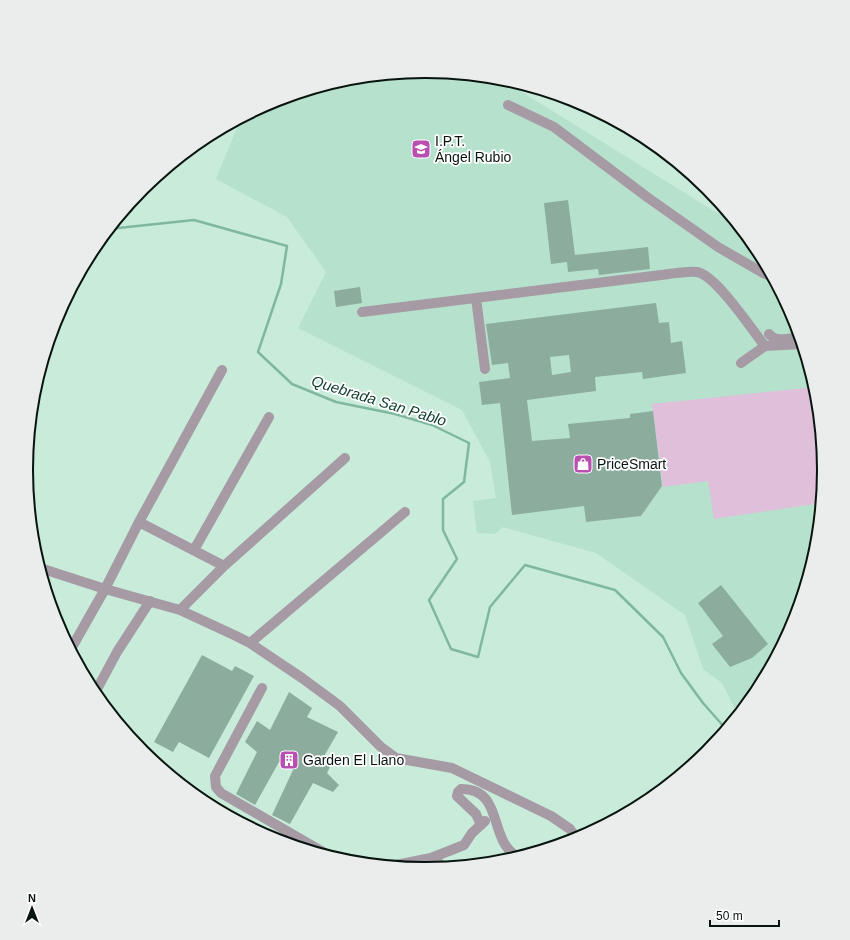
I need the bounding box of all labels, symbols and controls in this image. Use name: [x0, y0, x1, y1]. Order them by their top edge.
place label: I.P.T. Ángel Rubio: [435, 133, 511, 165]
school or university icon: I.P.T. Ángel Rubio: [410, 138, 432, 160]
water label: Quebrada San Pablo: [310, 372, 449, 429]
shop icon: PriceSmart: [572, 453, 594, 475]
place label: PriceSmart: [597, 456, 666, 472]
building icon: Garden El Llano: [278, 749, 300, 771]
place label: Garden El Llano: [303, 752, 404, 768]
north arrow: [12, 888, 52, 928]
text: N: [28, 892, 36, 904]
scale bar: [710, 902, 779, 928]
text: 50 m: [716, 909, 743, 923]

